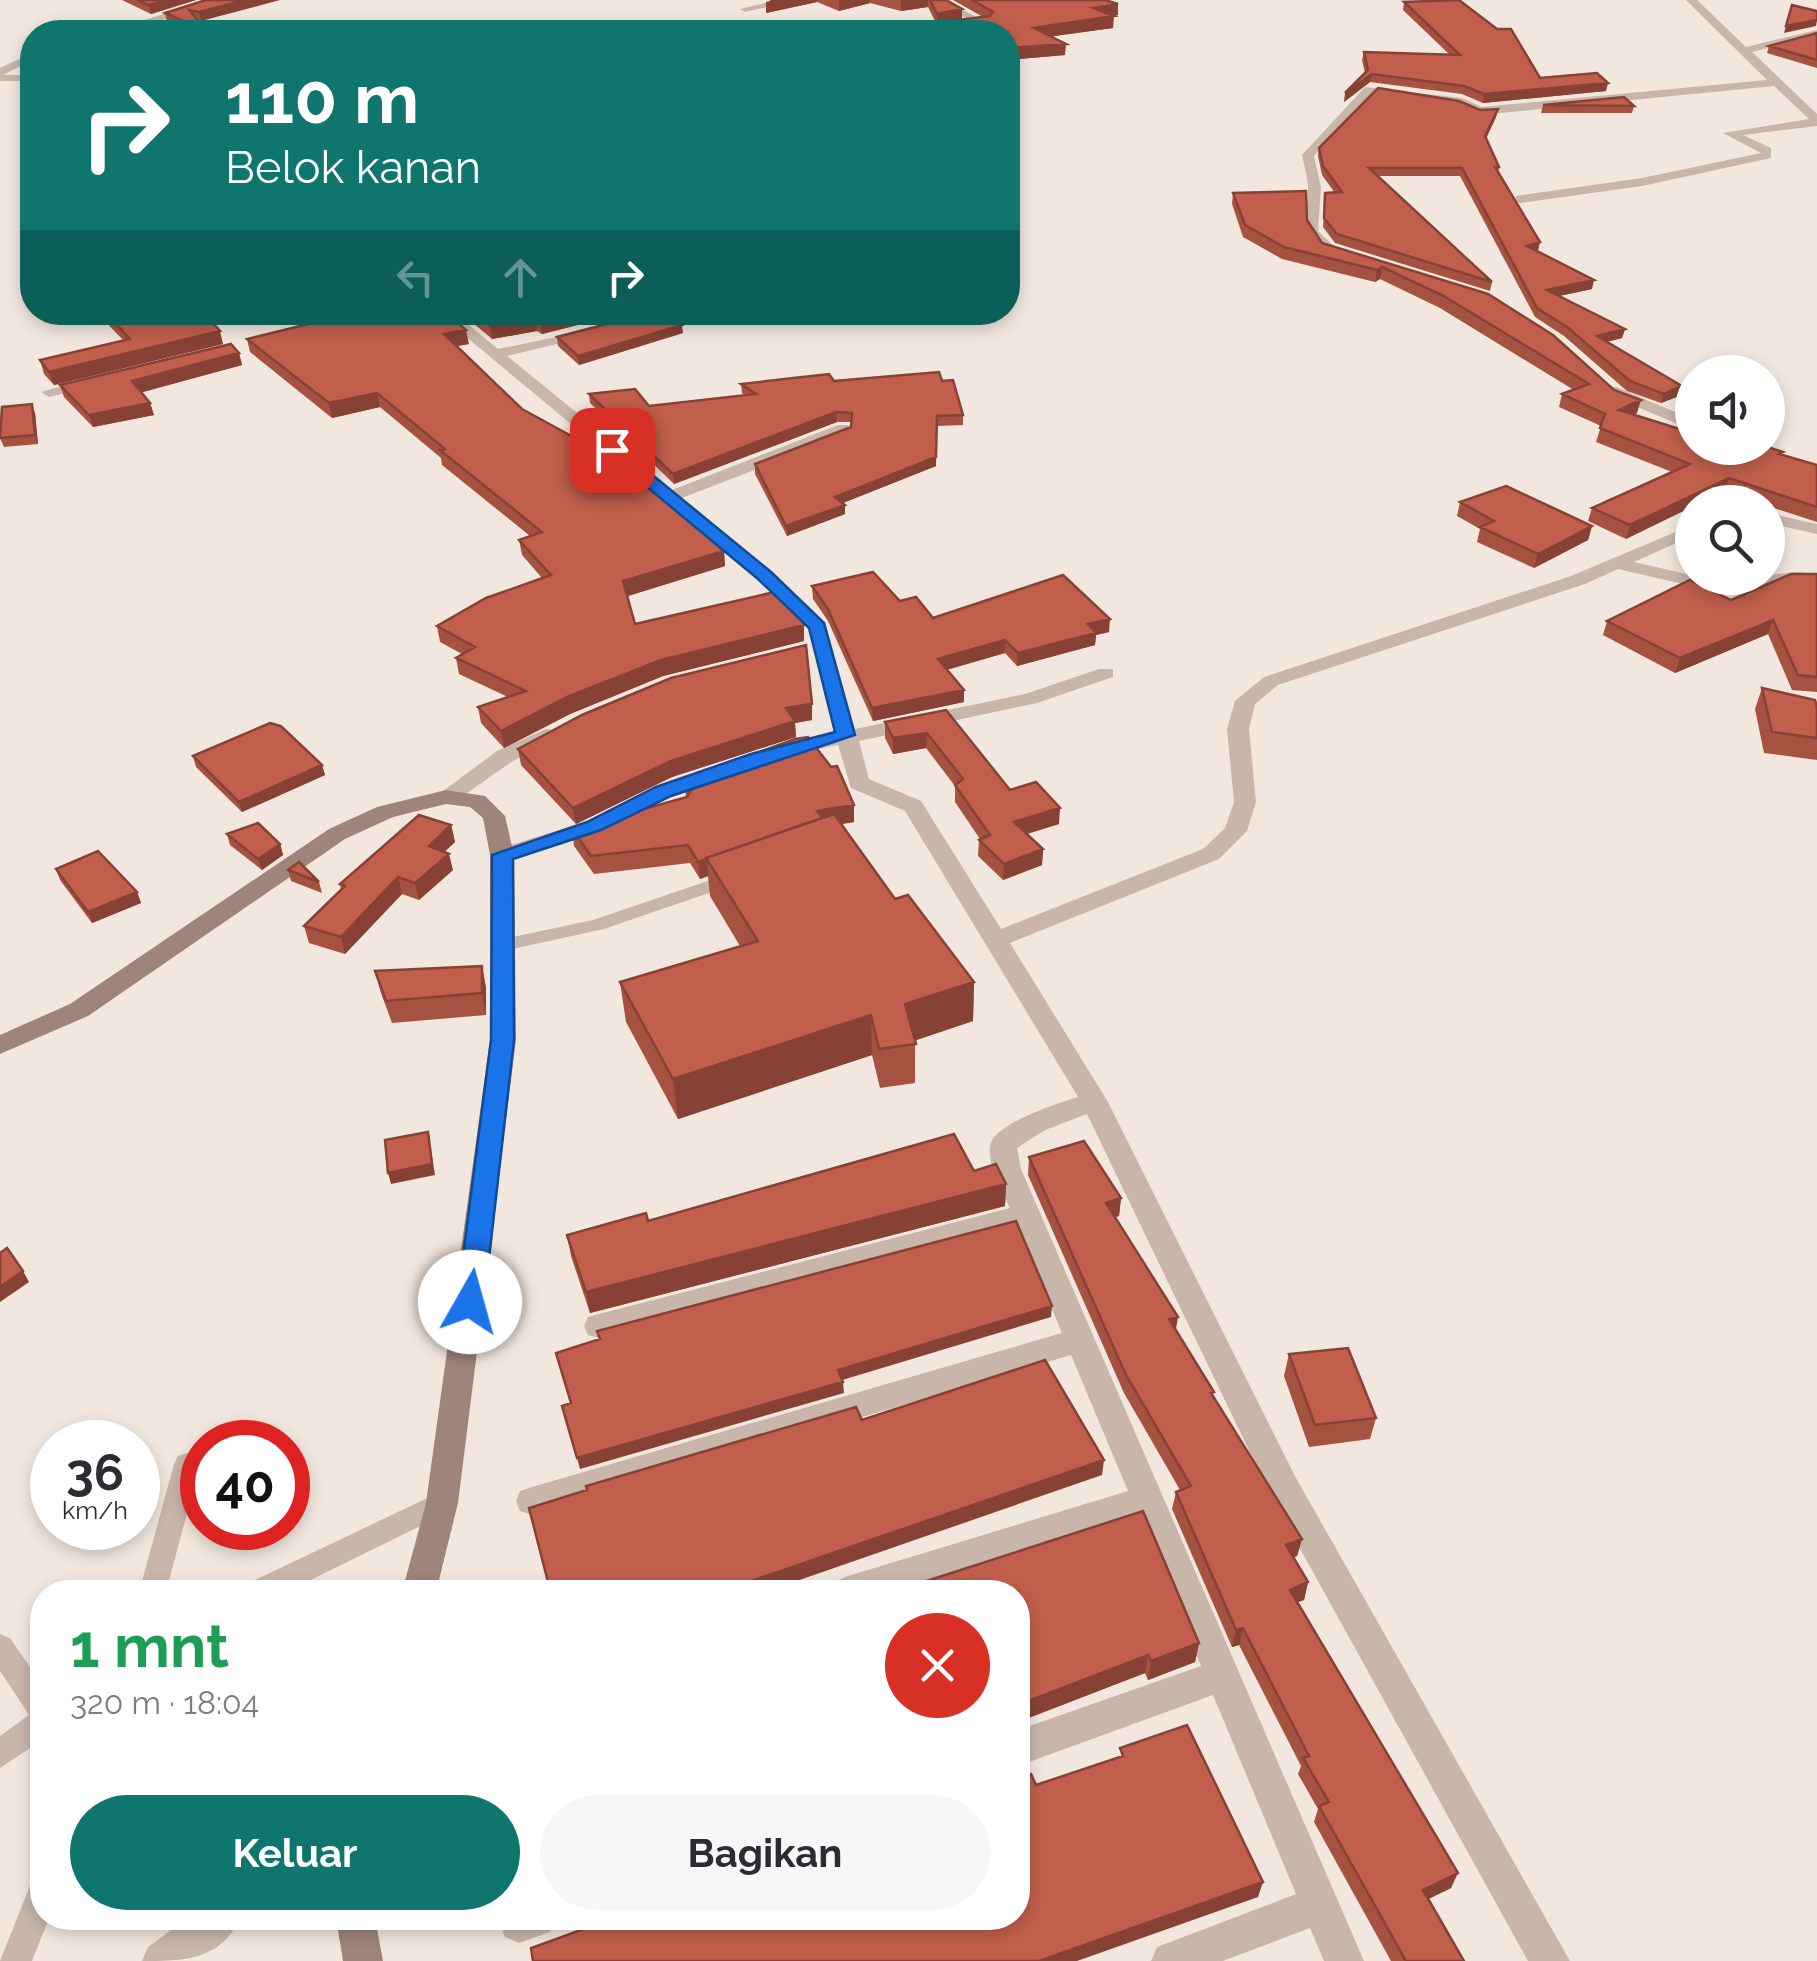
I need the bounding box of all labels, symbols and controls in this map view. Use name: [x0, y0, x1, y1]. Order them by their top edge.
text: 110 m: [225, 57, 419, 139]
icon: right: [60, 60, 190, 190]
text: Belok kanan: [225, 141, 481, 194]
icon: left: [388, 250, 443, 305]
icon: ahead: [493, 250, 548, 305]
icon: right: [598, 250, 653, 305]
map controls: [1675, 355, 1785, 595]
button: sound: [1675, 355, 1785, 465]
pin: [570, 408, 655, 493]
icon: arrive: [585, 423, 640, 478]
button: search: [1675, 485, 1785, 595]
position arrow: [418, 1250, 522, 1354]
speed limit sign: 40: [180, 1420, 310, 1550]
text: 36: [66, 1443, 124, 1502]
text: km/h: [62, 1495, 128, 1525]
text: 1 mnt: [70, 1611, 229, 1681]
button: close: [885, 1613, 990, 1718]
text: 320 m · 18:04: [70, 1684, 259, 1721]
button: Keluar: [70, 1795, 520, 1910]
button: Bagikan: [540, 1795, 990, 1910]

